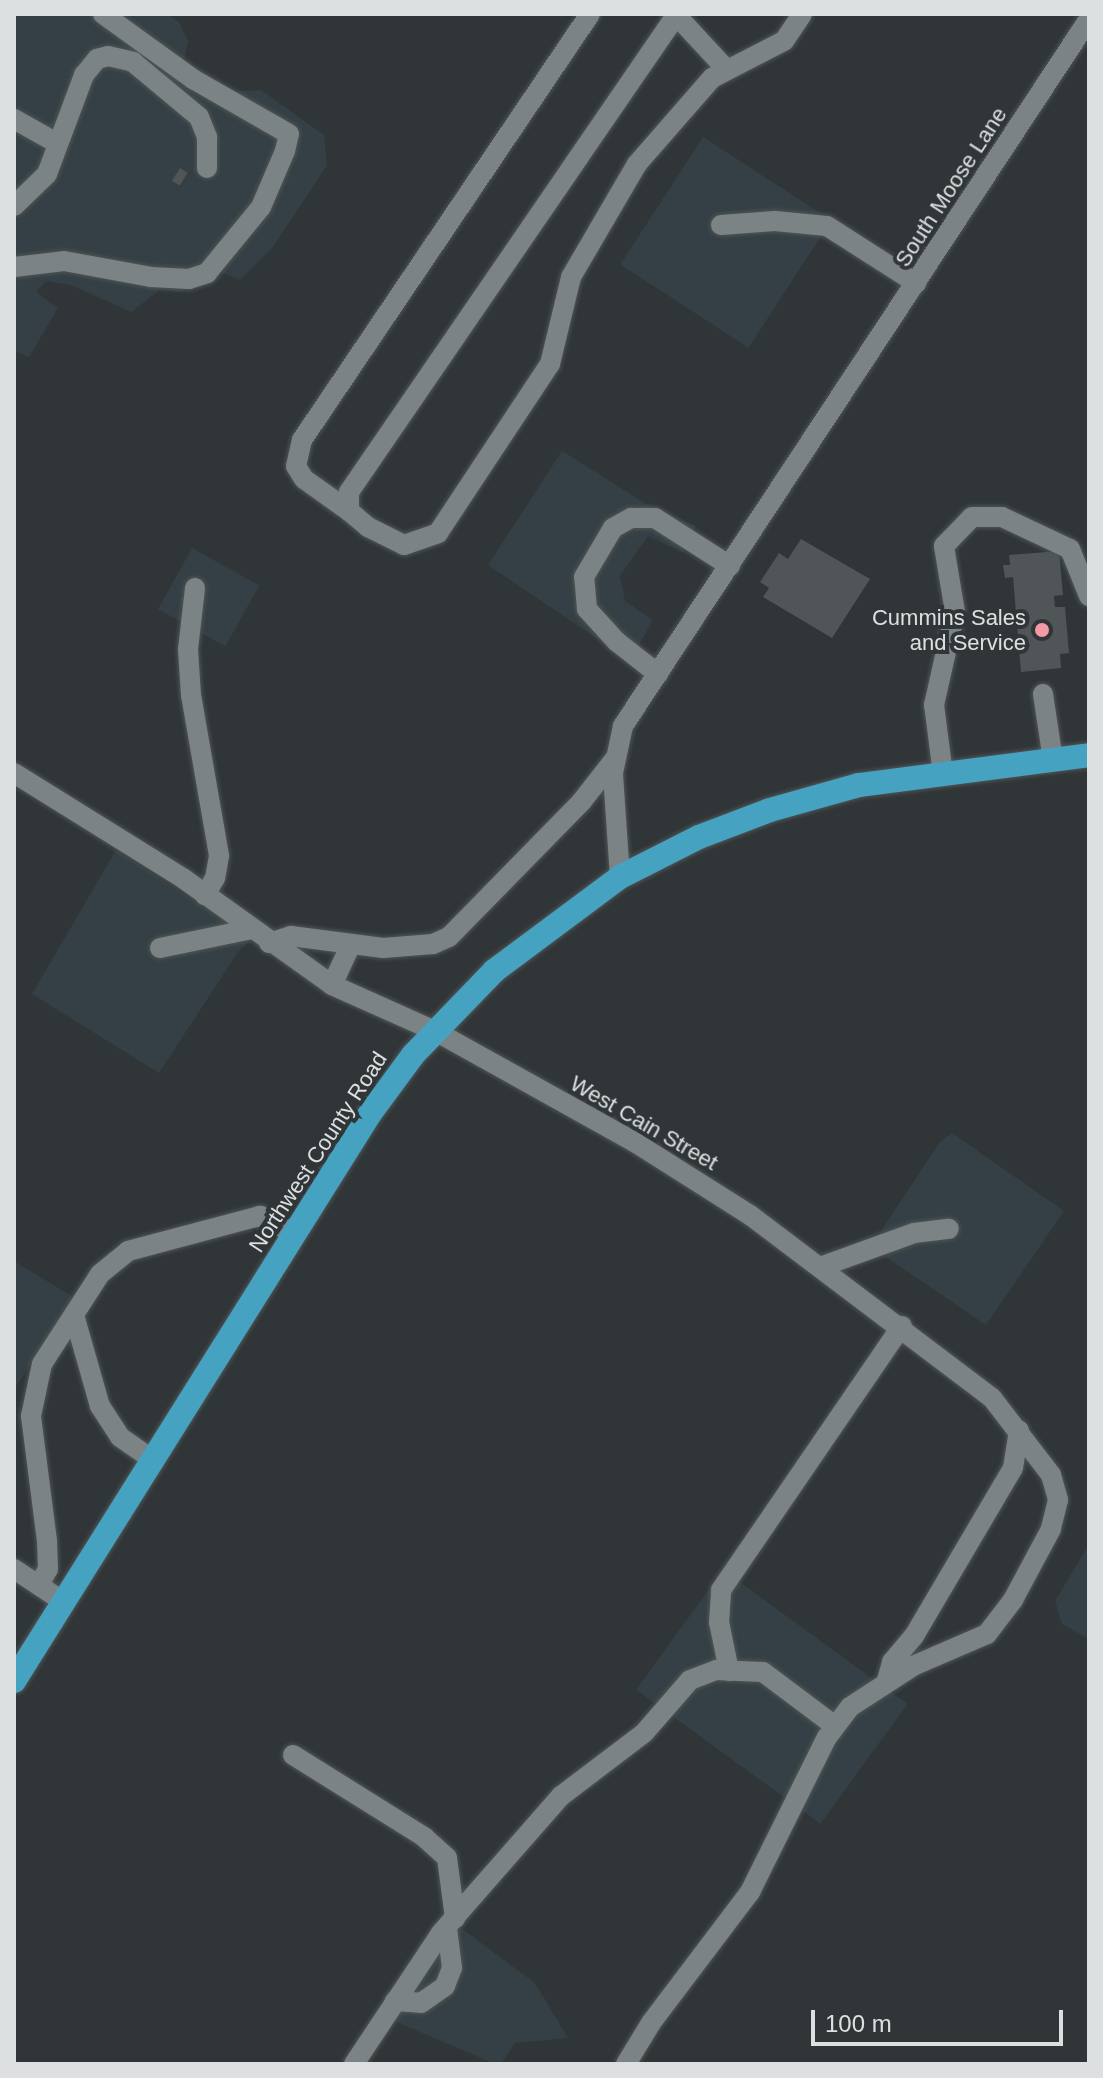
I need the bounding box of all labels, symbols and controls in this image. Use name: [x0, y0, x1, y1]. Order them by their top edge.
street label: South Moose Lane: [890, 102, 1012, 272]
place label: Cummins Sales and Service: [872, 604, 1026, 656]
marker: Cummins Sales and Service: [1033, 621, 1051, 639]
street label: Northwest County Road: [243, 1047, 393, 1257]
street label: West Cain Street: [566, 1070, 722, 1176]
scale bar: [815, 1994, 1067, 2044]
text: 100 m: [825, 2010, 892, 2037]

